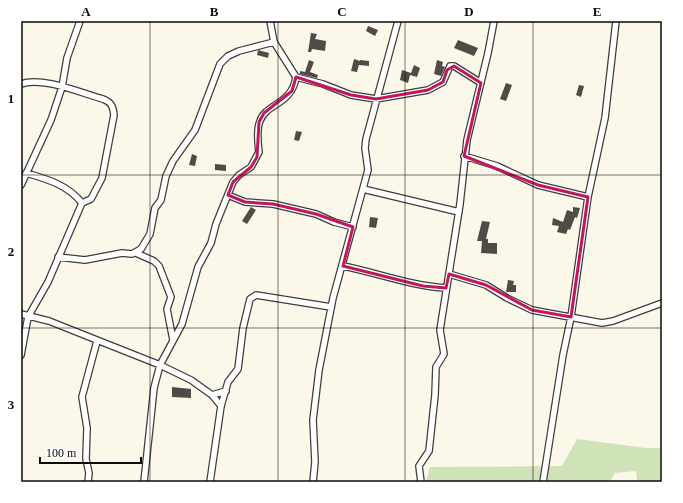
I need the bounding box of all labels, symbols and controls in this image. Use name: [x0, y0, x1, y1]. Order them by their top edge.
text: A: [81, 4, 91, 19]
text: B: [210, 4, 219, 19]
text: C: [337, 4, 347, 19]
text: D: [464, 4, 474, 19]
text: E: [593, 4, 601, 19]
text: 1: [8, 91, 14, 106]
text: 2: [8, 244, 14, 259]
text: 3: [8, 397, 15, 412]
scale bar: [40, 439, 141, 465]
text: 100 m: [46, 446, 77, 460]

